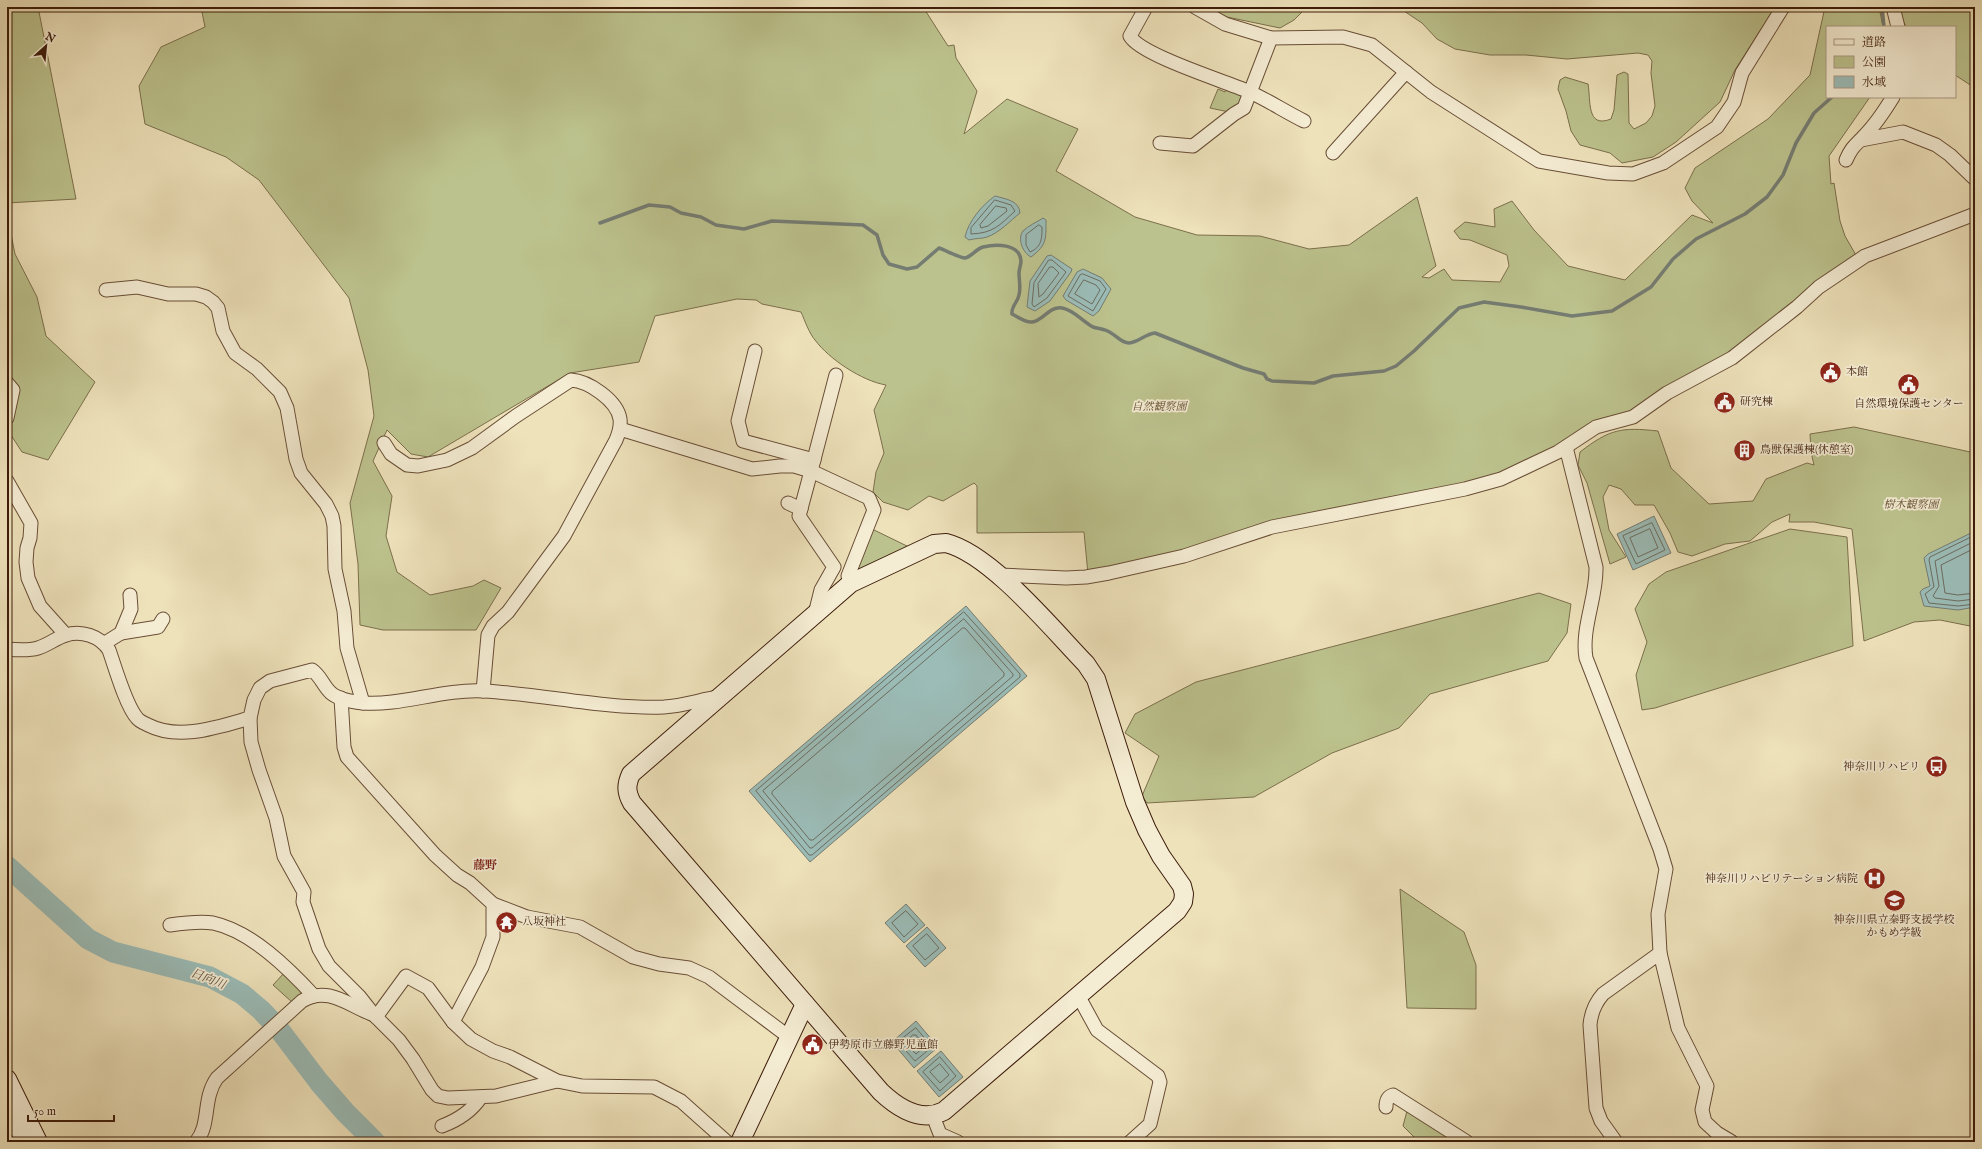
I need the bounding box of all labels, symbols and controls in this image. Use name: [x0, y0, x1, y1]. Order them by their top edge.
north arrow: [26, 26, 66, 66]
legend: [1826, 26, 1956, 98]
text: N: [42, 29, 58, 47]
text: 道路: [1862, 35, 1886, 50]
text: 公園: [1862, 55, 1886, 70]
text: 水域: [1862, 75, 1886, 90]
public building icon: 本館: [1817, 359, 1843, 385]
place label: 本館: [1846, 365, 1868, 379]
public building icon: 自然環境保護センター: [1896, 371, 1922, 397]
public building icon: 研究棟: [1711, 389, 1737, 415]
place label: 研究棟: [1740, 395, 1773, 409]
place label: 自然環境保護センター: [1854, 397, 1964, 411]
park label: 自然観察園: [1132, 400, 1188, 414]
building icon: 鳥獣保護棟(休憩室): [1732, 437, 1758, 463]
place label: 鳥獣保護棟(休憩室): [1760, 443, 1854, 457]
park label: 樹木観察園: [1884, 498, 1940, 512]
bus stop icon: 神奈川リハビリ: [1923, 754, 1949, 780]
place label: 神奈川リハビリ: [1843, 760, 1920, 774]
district label: 藤野: [473, 858, 497, 873]
hospital icon: 神奈川リハビリテーション病院: [1861, 866, 1887, 892]
place label: 神奈川リハビリテーション病院: [1705, 872, 1858, 886]
school or university icon: 神奈川県立秦野支援学校 かもめ学級: [1881, 887, 1907, 913]
temple icon: 八坂神社: [493, 909, 519, 935]
place label: 神奈川県立秦野支援学校 かもめ学級: [1834, 913, 1955, 940]
place label: 八坂神社: [522, 915, 566, 929]
water label: 日向川: [189, 966, 229, 993]
public building icon: 伊勢原市立藤野児童館: [800, 1032, 826, 1058]
place label: 伊勢原市立藤野児童館: [828, 1038, 938, 1052]
scale bar: [28, 1097, 114, 1123]
text: 50 m: [34, 1104, 56, 1119]

